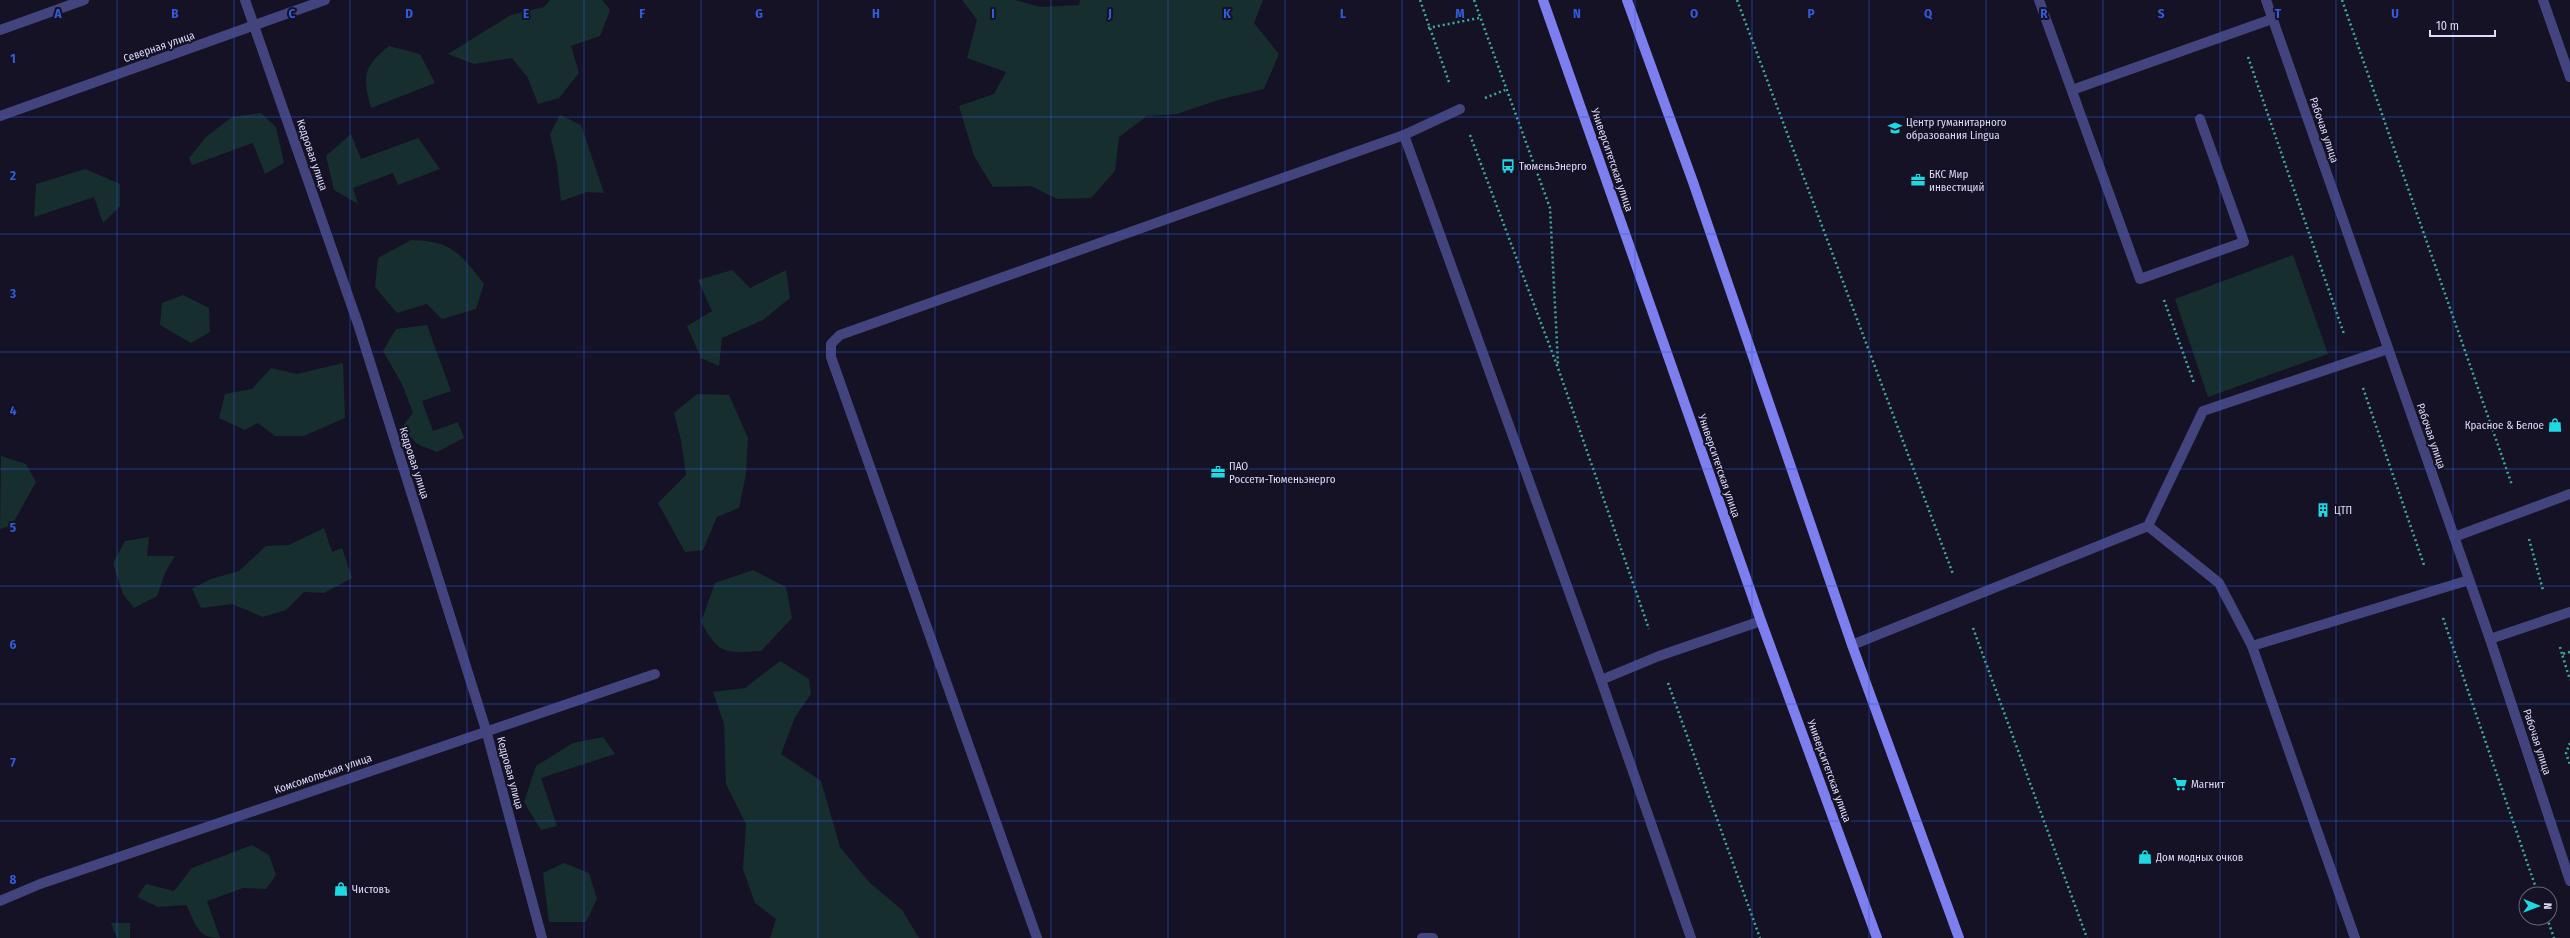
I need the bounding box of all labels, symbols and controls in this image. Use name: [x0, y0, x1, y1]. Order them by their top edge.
text: A: [53, 6, 62, 21]
text: B: [171, 6, 179, 21]
text: C: [289, 6, 296, 21]
text: D: [405, 6, 413, 21]
text: E: [523, 6, 529, 21]
text: F: [639, 6, 645, 21]
text: G: [755, 6, 763, 21]
text: H: [872, 6, 880, 21]
text: I: [991, 6, 995, 21]
text: J: [1107, 6, 1112, 21]
text: K: [1223, 6, 1231, 21]
text: L: [1340, 6, 1346, 21]
text: M: [1455, 6, 1465, 21]
text: N: [1573, 6, 1581, 21]
text: O: [1690, 6, 1698, 21]
text: P: [1807, 6, 1815, 21]
text: Q: [1924, 6, 1933, 21]
text: R: [2040, 6, 2048, 21]
text: S: [2158, 6, 2165, 21]
text: T: [2275, 6, 2282, 21]
text: U: [2391, 6, 2399, 21]
scale bar: [2430, 12, 2495, 38]
text: 10 m: [2436, 19, 2459, 33]
street label: Северная улица: [122, 29, 196, 65]
text: 1: [10, 51, 16, 66]
street label: Рабочая улица: [2307, 95, 2341, 165]
street label: Университетская улица: [1588, 106, 1636, 213]
place label: Центр гуманитарного образования Lingua: [1906, 116, 2007, 142]
street label: Кедровая улица: [294, 118, 330, 192]
school or university icon: Центр гуманитарного образования Lingua: [1887, 120, 1903, 136]
bus stop icon: ТюменьЭнерго: [1500, 158, 1516, 174]
place label: ТюменьЭнерго: [1519, 160, 1587, 173]
text: 2: [9, 168, 16, 183]
place label: БКС Мир инвестиций: [1929, 168, 1984, 194]
office icon: БКС Мир инвестиций: [1910, 172, 1926, 188]
text: 3: [9, 286, 16, 301]
street label: Рабочая улица: [2414, 401, 2448, 471]
text: 4: [10, 403, 17, 418]
street label: Университетская улица: [1695, 412, 1743, 519]
shop icon: Красное & Белое: [2547, 417, 2563, 433]
place label: Красное & Белое: [2465, 419, 2544, 432]
street label: Кедровая улица: [396, 425, 432, 501]
place label: ПАО Россети-Тюменьэнерго: [1229, 460, 1336, 486]
office icon: ПАО Россети-Тюменьэнерго: [1210, 464, 1226, 480]
building icon: ЦТП: [2315, 502, 2331, 518]
place label: ЦТП: [2334, 504, 2352, 517]
text: 5: [10, 520, 16, 535]
text: 6: [10, 637, 17, 652]
street label: Рабочая улица: [2520, 707, 2554, 777]
street label: Университетская улица: [1804, 717, 1854, 824]
street label: Кедровая улица: [494, 735, 526, 811]
street label: Комсомольская улица: [273, 751, 373, 797]
text: 7: [10, 755, 16, 770]
supermarket icon: Магнит: [2172, 776, 2188, 792]
place label: Магнит: [2191, 778, 2225, 791]
shop icon: Дом модных очков: [2137, 849, 2153, 865]
place label: Дом модных очков: [2155, 851, 2243, 864]
text: 8: [10, 872, 17, 887]
shop icon: Чистовъ: [333, 881, 349, 897]
place label: Чистовъ: [352, 883, 390, 896]
north arrow: [2518, 886, 2558, 926]
text: N: [2541, 903, 2554, 910]

